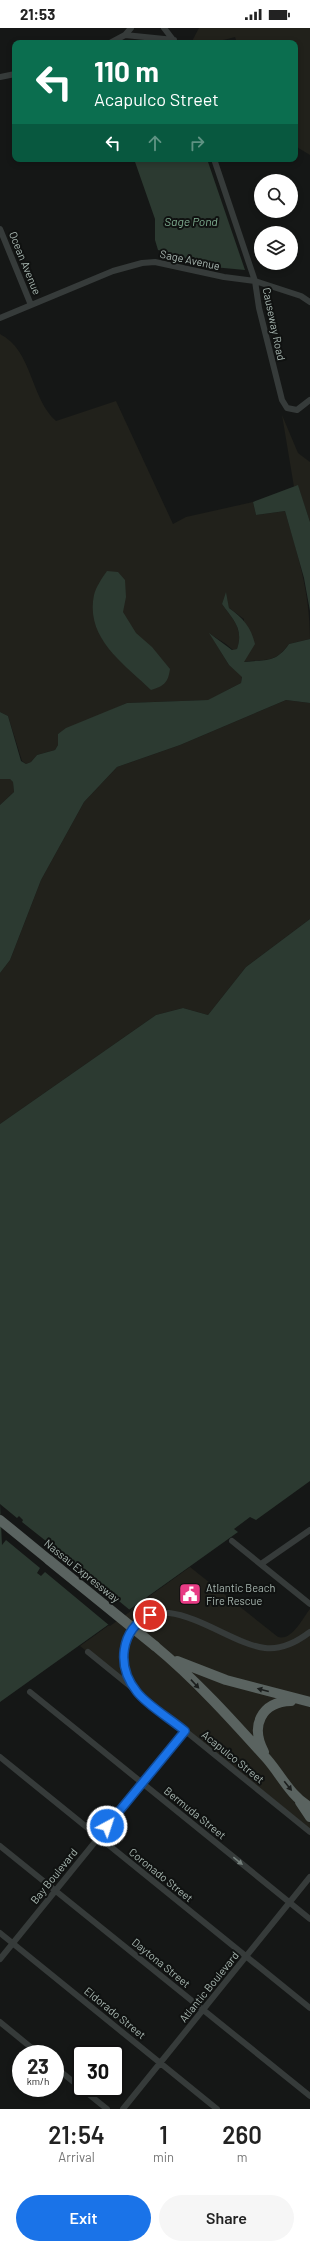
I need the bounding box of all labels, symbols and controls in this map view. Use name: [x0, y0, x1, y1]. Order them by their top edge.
text: 21:53: [20, 5, 55, 23]
text: 110 m: [94, 54, 159, 88]
icon: left: [28, 56, 80, 108]
text: Acapulco Street: [94, 88, 219, 110]
icon: left: [102, 132, 124, 154]
icon: ahead: [144, 132, 166, 154]
icon: right: [186, 132, 208, 154]
map controls: [254, 174, 298, 270]
button: search: [254, 174, 298, 218]
water label: Sage Pond: [164, 214, 218, 228]
button: layers: [254, 226, 298, 270]
street label: Ocean Avenue: [7, 229, 44, 296]
street label: Sage Avenue: [159, 247, 221, 272]
street label: Causeway Road: [260, 286, 289, 361]
street label: Nassau Expressway: [42, 1536, 123, 1605]
public building icon: Atlantic Beach Fire Rescue: [177, 1581, 203, 1607]
place label: Atlantic Beach Fire Rescue: [206, 1581, 275, 1607]
pin: [133, 1598, 167, 1632]
icon: arrive: [139, 1604, 161, 1626]
one-way arrow: [190, 1679, 200, 1689]
one-way arrow: [257, 1687, 269, 1693]
street label: Acapulco Street: [200, 1728, 267, 1786]
one-way arrow: [283, 1780, 292, 1791]
street label: Bermuda Street: [162, 1784, 229, 1841]
position arrow: [86, 1805, 128, 1847]
street label: Bay Boulevard: [27, 1845, 80, 1906]
street label: Coronado Street: [127, 1845, 196, 1904]
one-way arrow: [233, 1856, 244, 1865]
street label: Daytona Street: [130, 1935, 193, 1990]
street label: Atlantic Boulevard: [176, 1949, 241, 2025]
street label: Eldorado Street: [82, 1984, 149, 2041]
speed limit sign: 30: [72, 2045, 124, 2097]
text: 23: [27, 2054, 49, 2078]
text: km/h: [27, 2075, 49, 2087]
text: 21:54: [48, 2120, 105, 2149]
text: 1: [159, 2120, 168, 2149]
text: 260: [222, 2120, 262, 2149]
text: Arrival: [58, 2149, 95, 2165]
text: min: [153, 2149, 174, 2165]
text: m: [237, 2149, 247, 2165]
button: Exit: [16, 2195, 151, 2241]
button: Share: [159, 2195, 294, 2241]

